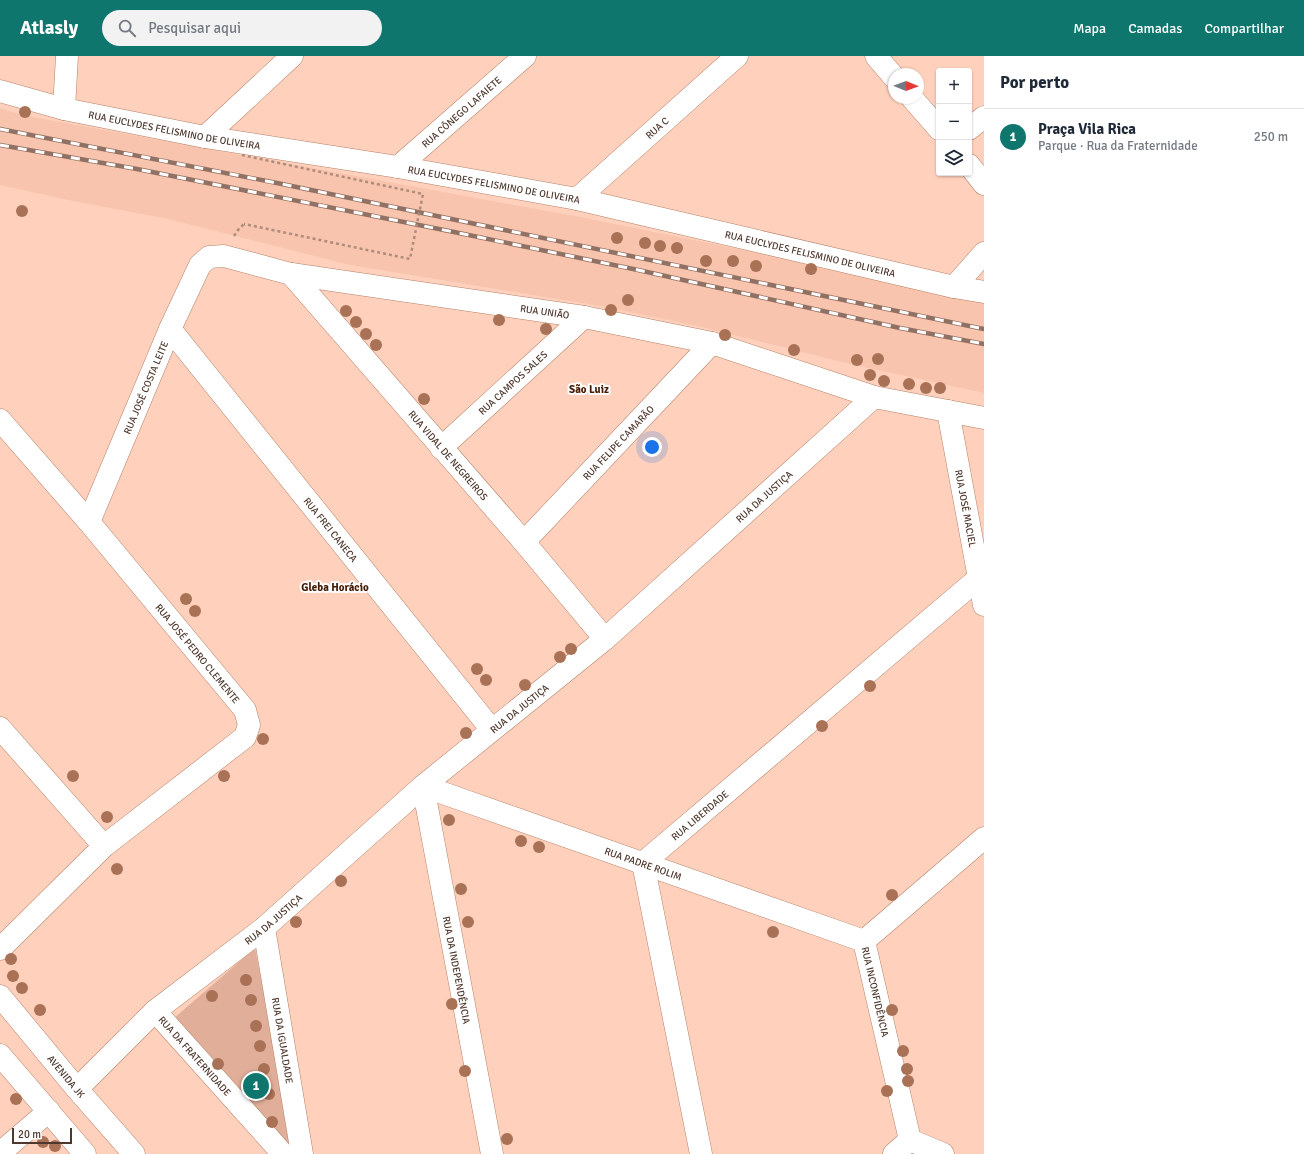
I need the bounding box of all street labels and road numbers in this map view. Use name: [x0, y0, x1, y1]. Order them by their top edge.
street label: RUA CÔNEGO LAFAIETE: [420, 74, 505, 151]
street label: RUA EUCLYDES FELISMINO DE OLIVEIRA: [87, 109, 261, 153]
street label: RUA C: [643, 115, 671, 142]
street label: RUA EUCLYDES FELISMINO DE OLIVEIRA: [407, 164, 581, 206]
street label: RUA EUCLYDES FELISMINO DE OLIVEIRA: [724, 229, 897, 280]
street label: RUA UNIÃO: [519, 303, 571, 322]
street label: RUA JOSÉ COSTA LEITE: [122, 339, 171, 436]
street label: RUA CAMPOS SALES: [476, 348, 550, 418]
street label: RUA FELIPE CAMARÃO: [581, 403, 657, 483]
street label: RUA VIDAL DE NEGREIROS: [405, 408, 490, 503]
street label: RUA DA JUSTIÇA: [734, 468, 795, 525]
street label: RUA JOSÉ MACIEL: [952, 469, 978, 548]
street label: RUA FREI CANECA: [301, 495, 360, 565]
street label: RUA JOSÉ PEDRO CLEMENTE: [152, 602, 242, 706]
street label: RUA DA JUSTIÇA: [488, 682, 552, 736]
street label: RUA LIBERDADE: [669, 788, 732, 843]
street label: RUA PADRE ROLIM: [603, 845, 683, 883]
street label: RUA DA JUSTIÇA: [242, 892, 305, 948]
street label: RUA DA INDEPENDÊNCIA: [440, 915, 472, 1025]
street label: RUA INCONFIDÊNCIA: [859, 946, 891, 1038]
street label: RUA DA IGUALDADE: [269, 997, 295, 1085]
street label: RUA DA FRATERNIDADE: [155, 1014, 233, 1099]
street label: AVENIDA JK: [44, 1053, 87, 1101]

